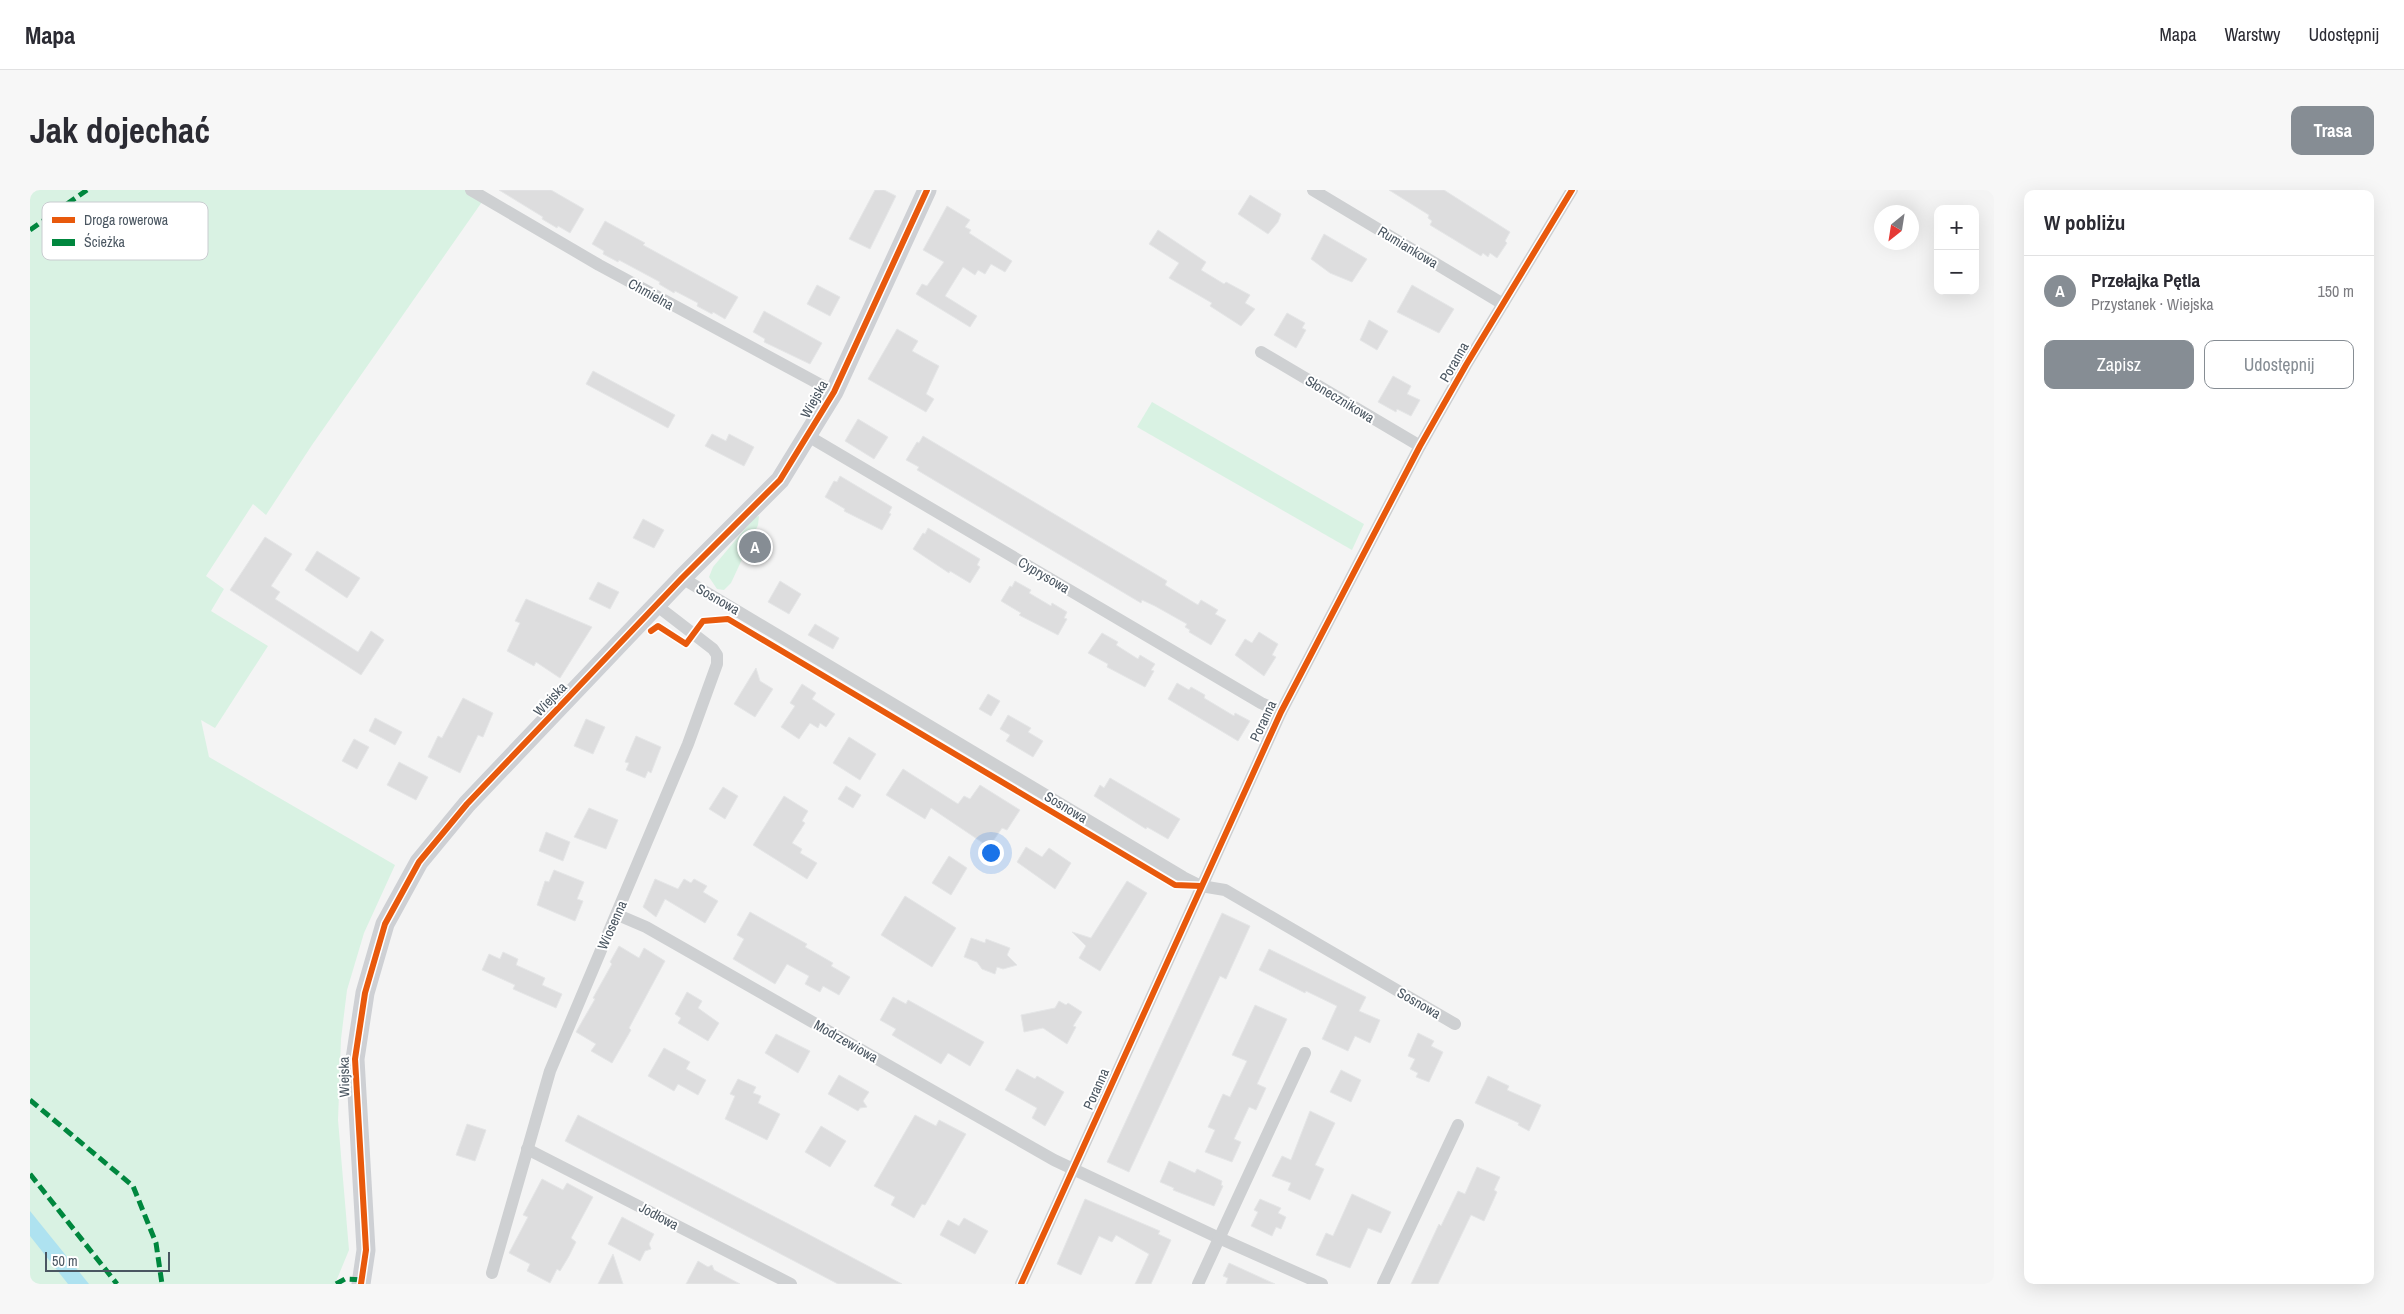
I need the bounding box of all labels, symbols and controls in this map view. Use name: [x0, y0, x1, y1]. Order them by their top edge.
text: Mapa: [25, 19, 75, 51]
text: Mapa: [2159, 22, 2196, 47]
text: Warstwy: [2224, 22, 2280, 47]
text: Udostępnij: [2308, 22, 2379, 47]
button: Trasa: [2291, 106, 2374, 155]
text: Jak dojechać: [30, 107, 210, 154]
legend: [42, 202, 208, 260]
north arrow: [1874, 205, 1919, 250]
map controls: [1934, 205, 1979, 295]
button: +: [1934, 205, 1979, 250]
text: W pobliżu: [2044, 208, 2125, 237]
text: Droga rowerowa: [84, 211, 169, 229]
street label: Rumiankowa: [1375, 222, 1442, 272]
text: Ścieżka: [84, 233, 125, 251]
button: −: [1934, 250, 1979, 295]
text: Przełajka Pętla: [2091, 267, 2200, 293]
street label: Chmielna: [625, 274, 677, 314]
text: A: [2055, 280, 2065, 302]
text: 150 m: [2318, 280, 2354, 302]
text: Przystanek · Wiejska: [2091, 293, 2214, 315]
street label: Poranna: [1435, 338, 1473, 385]
button: Zapisz: [2044, 340, 2194, 389]
button: Udostępnij: [2204, 340, 2354, 389]
street label: Słonecznikowa: [1302, 371, 1378, 427]
street label: Wiejska: [796, 376, 832, 421]
pin: A: [739, 528, 771, 566]
street label: Cyprysowa: [1015, 553, 1073, 598]
street label: Sosnowa: [693, 579, 743, 619]
street label: Wiejska: [529, 678, 571, 720]
street label: Poranna: [1246, 697, 1281, 744]
street label: Sosnowa: [1041, 787, 1091, 827]
your location: [978, 840, 1004, 866]
street label: Wiosenna: [593, 897, 631, 952]
street label: Sosnowa: [1394, 983, 1444, 1023]
street label: Modrzewiowa: [811, 1016, 882, 1067]
street label: Wiejska: [335, 1056, 353, 1098]
street label: Poranna: [1079, 1065, 1113, 1112]
street label: Jodłowa: [636, 1198, 682, 1234]
scale bar: [45, 1249, 170, 1272]
text: 50 m: [52, 1252, 78, 1270]

